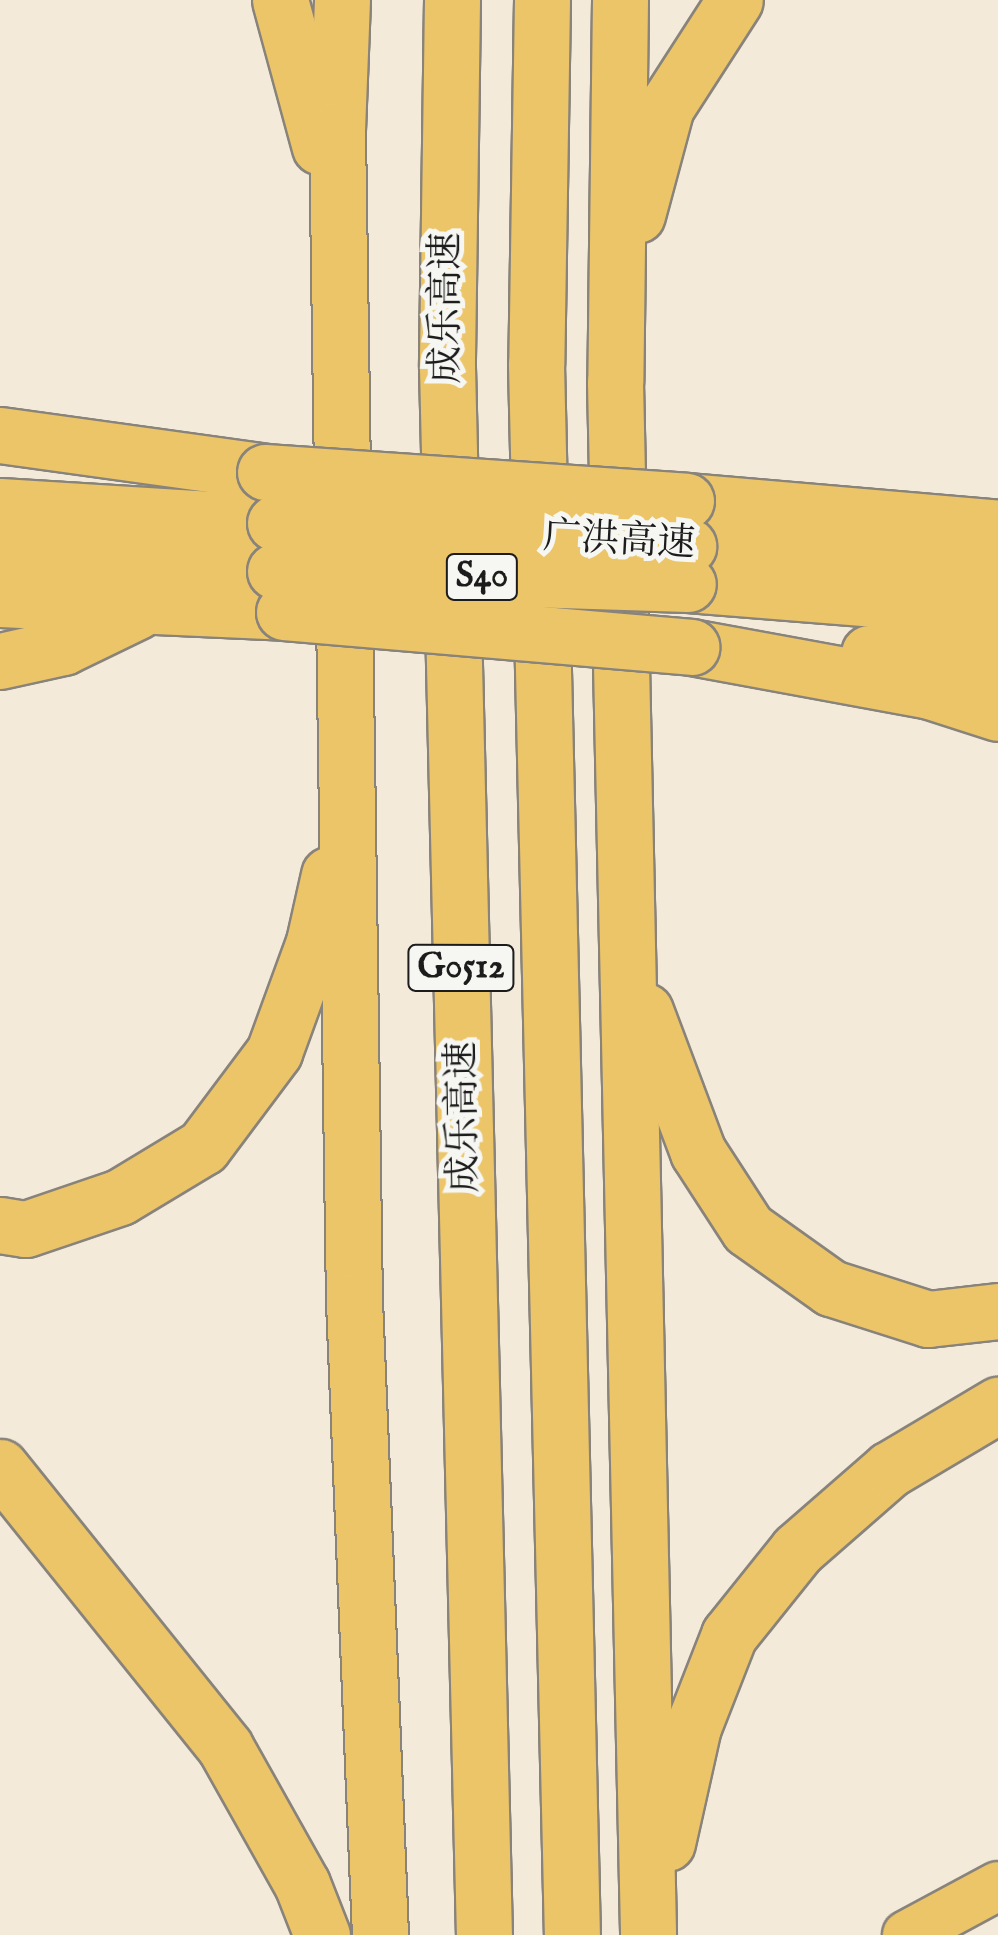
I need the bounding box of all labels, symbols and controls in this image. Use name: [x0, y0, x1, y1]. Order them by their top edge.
street label: 成乐高速: [425, 232, 471, 384]
street label: 广洪高速: [542, 515, 696, 569]
road number: S40: [444, 547, 520, 607]
road number: G0512: [406, 938, 516, 998]
street label: 成乐高速: [441, 1041, 489, 1193]

